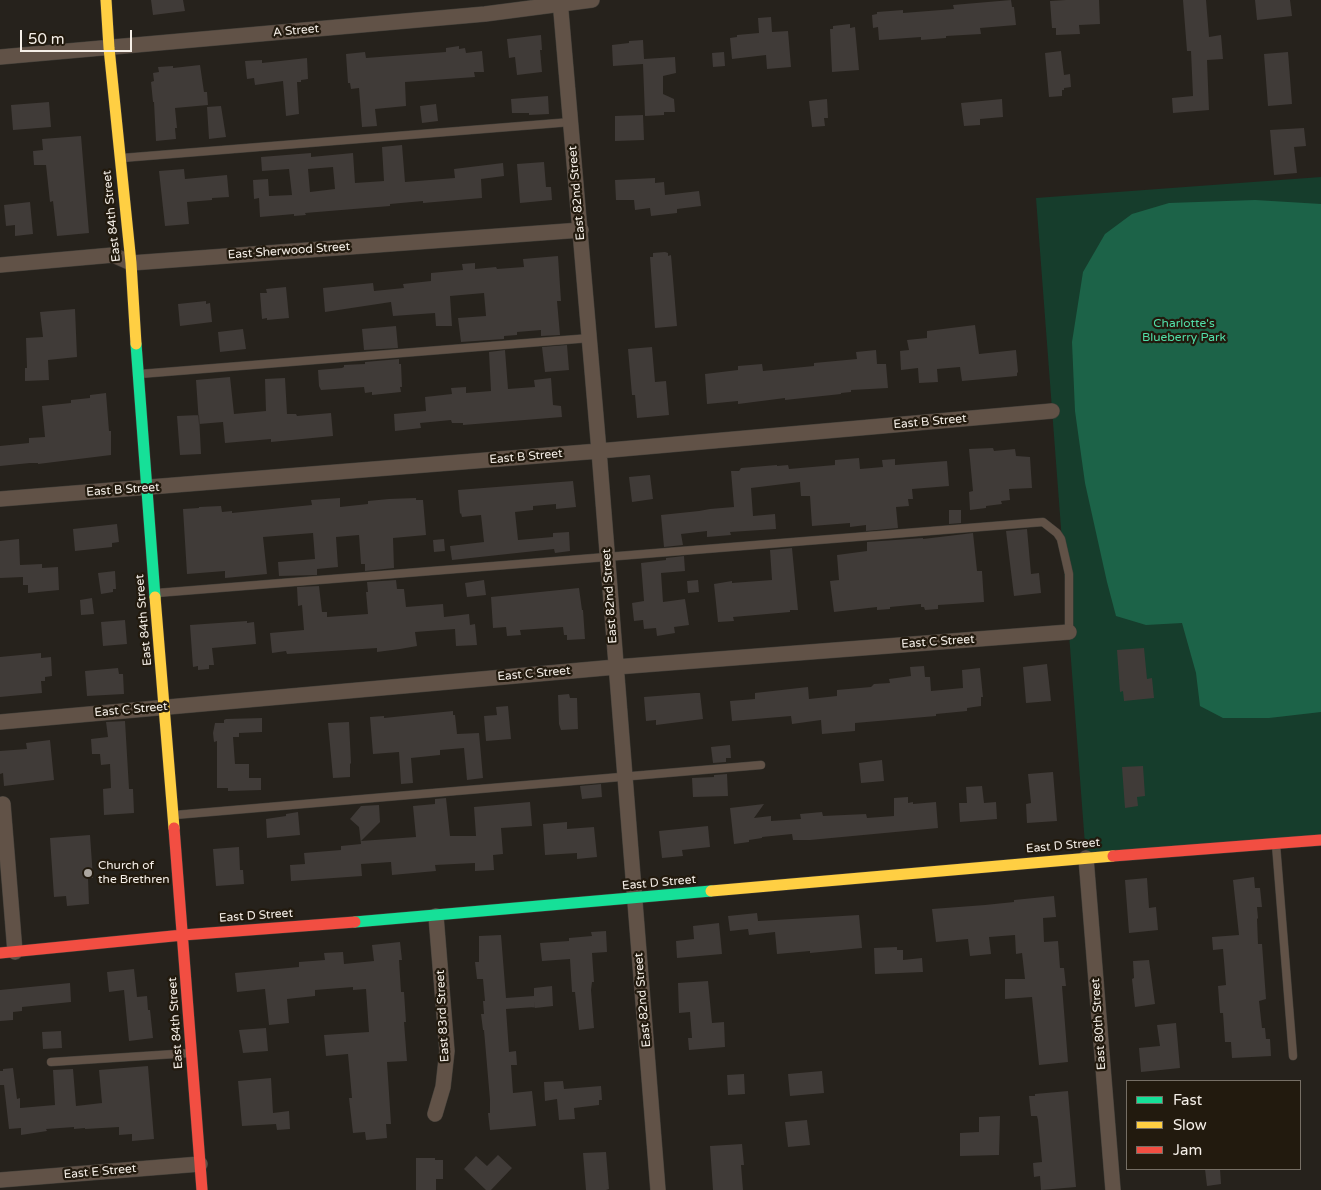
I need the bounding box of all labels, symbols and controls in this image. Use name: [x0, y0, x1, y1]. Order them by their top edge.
scale bar: [22, 20, 135, 52]
street label: A Street: [272, 22, 320, 40]
text: 50 m: [28, 30, 65, 48]
street label: East 82nd Street: [566, 145, 588, 241]
street label: East 84th Street: [100, 169, 124, 263]
street label: East Sherwood Street: [227, 240, 351, 262]
park label: Charlotte's Blueberry Park: [1142, 317, 1226, 345]
street label: East B Street: [893, 412, 967, 432]
street label: East B Street: [489, 447, 563, 467]
street label: East B Street: [86, 480, 160, 500]
street label: East 82nd Street: [600, 548, 620, 644]
street label: East 84th Street: [133, 573, 155, 667]
street label: East C Street: [901, 632, 975, 652]
street label: East C Street: [497, 664, 571, 684]
street label: East C Street: [94, 700, 168, 720]
street label: East D Street: [1025, 836, 1101, 856]
place label: Church of the Brethren: [98, 859, 170, 887]
marker: Church of the Brethren: [82, 867, 94, 879]
street label: East D Street: [621, 873, 697, 893]
street label: East D Street: [219, 906, 293, 926]
street label: East 82nd Street: [632, 952, 654, 1048]
street label: East 83rd Street: [433, 970, 453, 1062]
street label: East 84th Street: [166, 977, 186, 1069]
street label: East 80th Street: [1089, 978, 1109, 1070]
legend: [1126, 1080, 1301, 1170]
text: Fast: [1173, 1091, 1202, 1109]
text: Slow: [1173, 1116, 1207, 1134]
text: Jam: [1173, 1141, 1202, 1159]
street label: East E Street: [63, 1162, 137, 1182]

